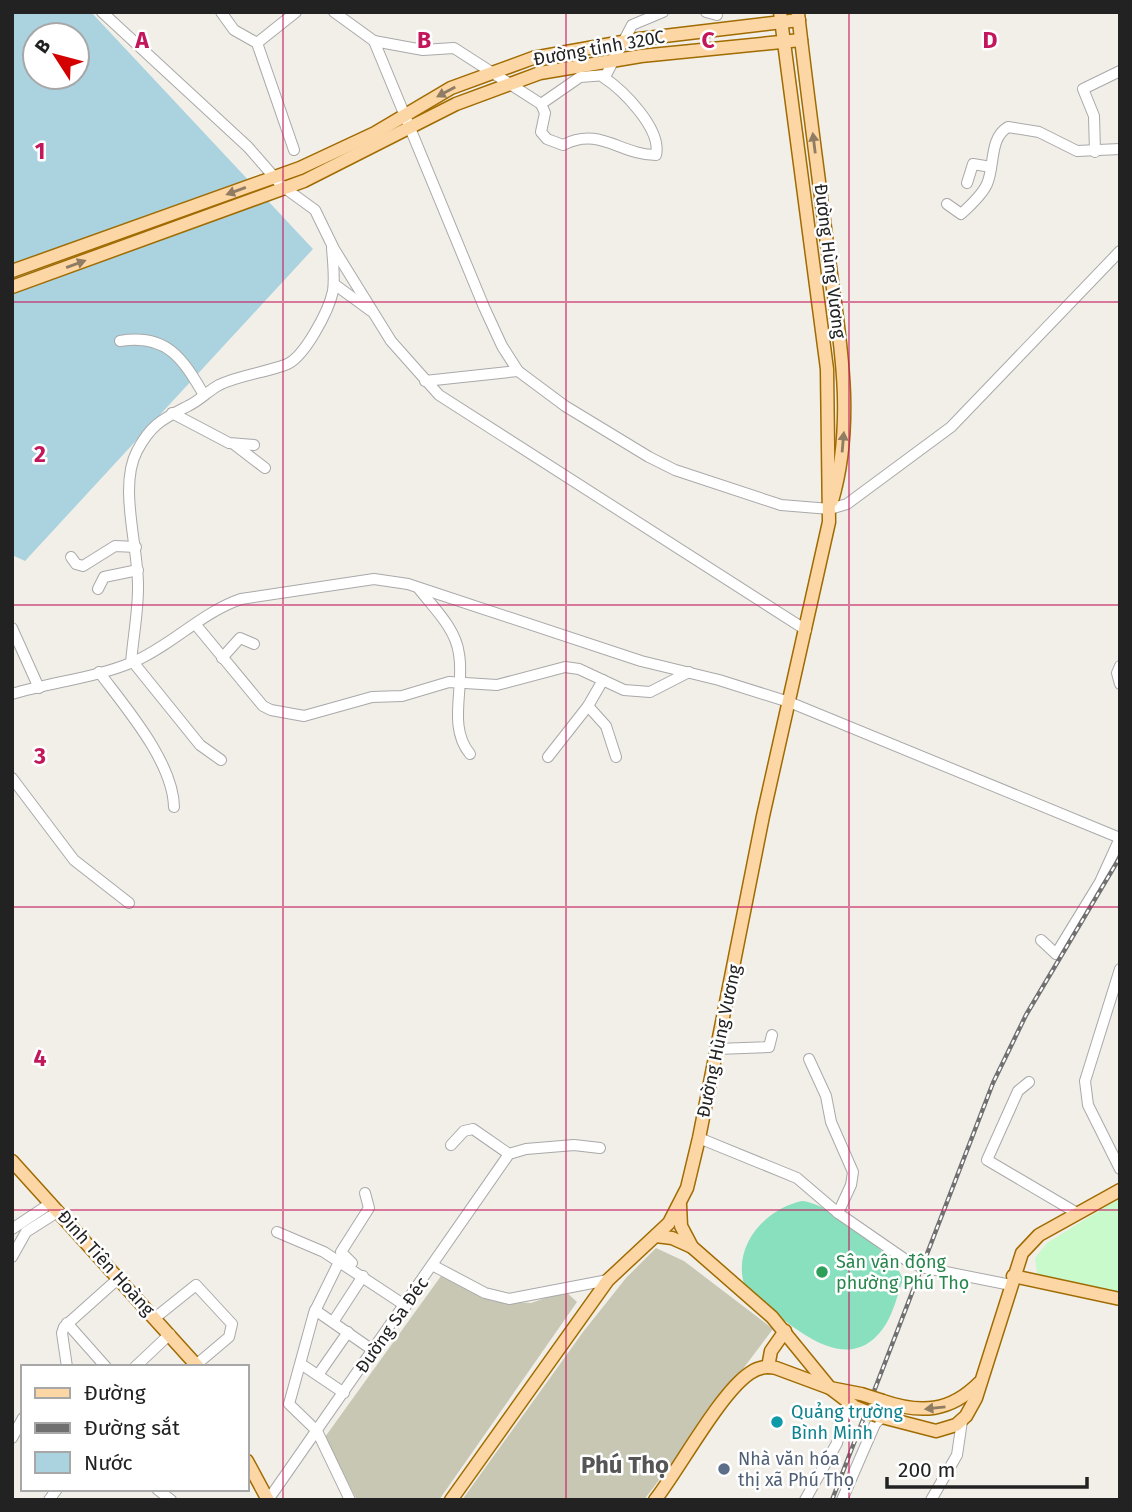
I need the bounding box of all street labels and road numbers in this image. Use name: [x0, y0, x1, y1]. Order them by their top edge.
street label: Đường tỉnh 320C: [532, 26, 666, 70]
street label: Đường Hùng Vương: [810, 182, 850, 340]
street label: Đường Hùng Vương: [692, 962, 746, 1119]
street label: Đinh Tiên Hoàng: [53, 1206, 160, 1321]
street label: Đường Sa Đéc: [351, 1272, 433, 1377]

